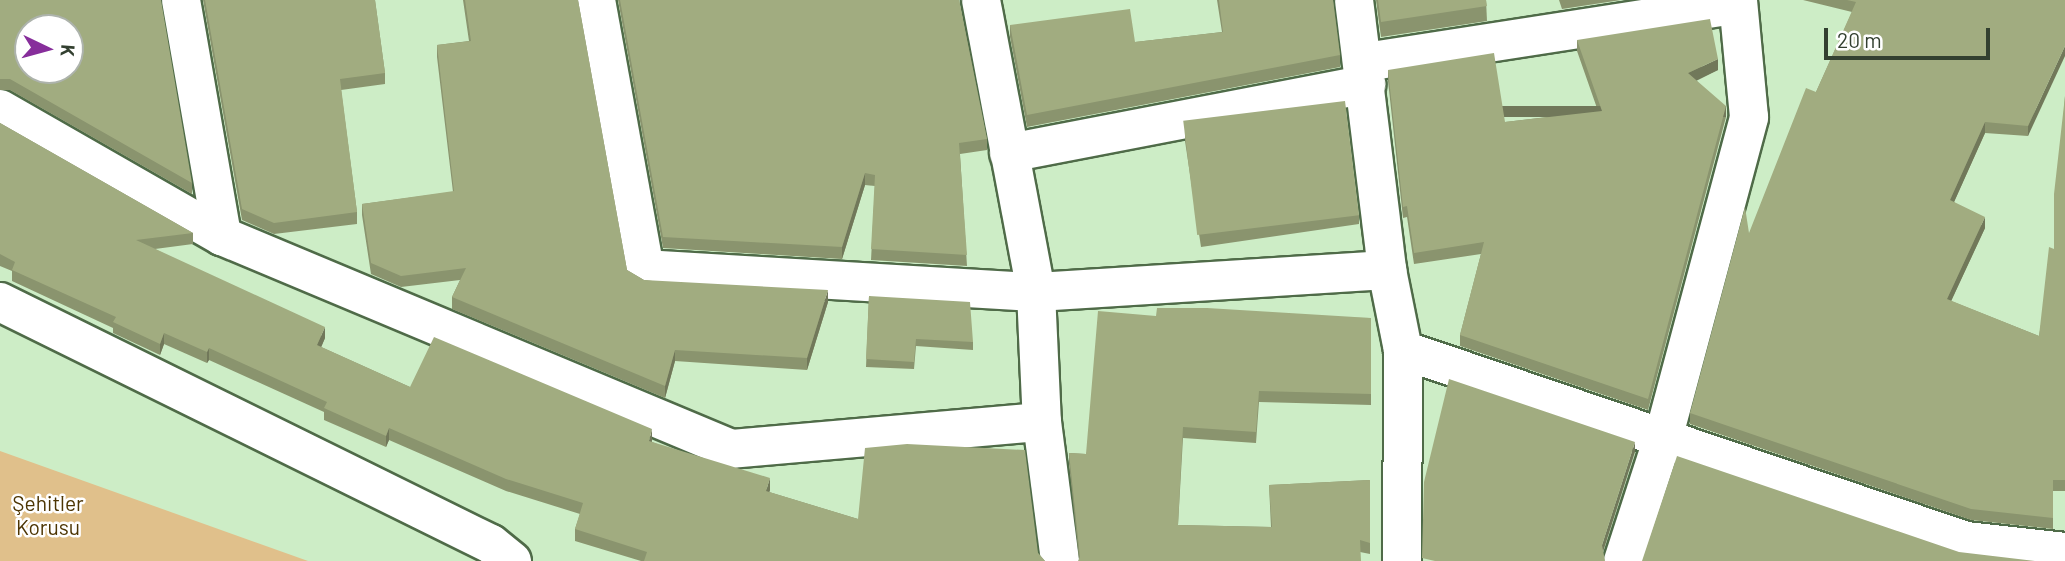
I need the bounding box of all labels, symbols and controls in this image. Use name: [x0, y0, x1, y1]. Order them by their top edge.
north arrow: [14, 14, 84, 84]
scale bar: [1827, 14, 1993, 58]
text: 20 m: [1837, 27, 1882, 52]
text: K: [56, 44, 80, 58]
park label: Şehitler Korusu: [12, 490, 84, 540]

